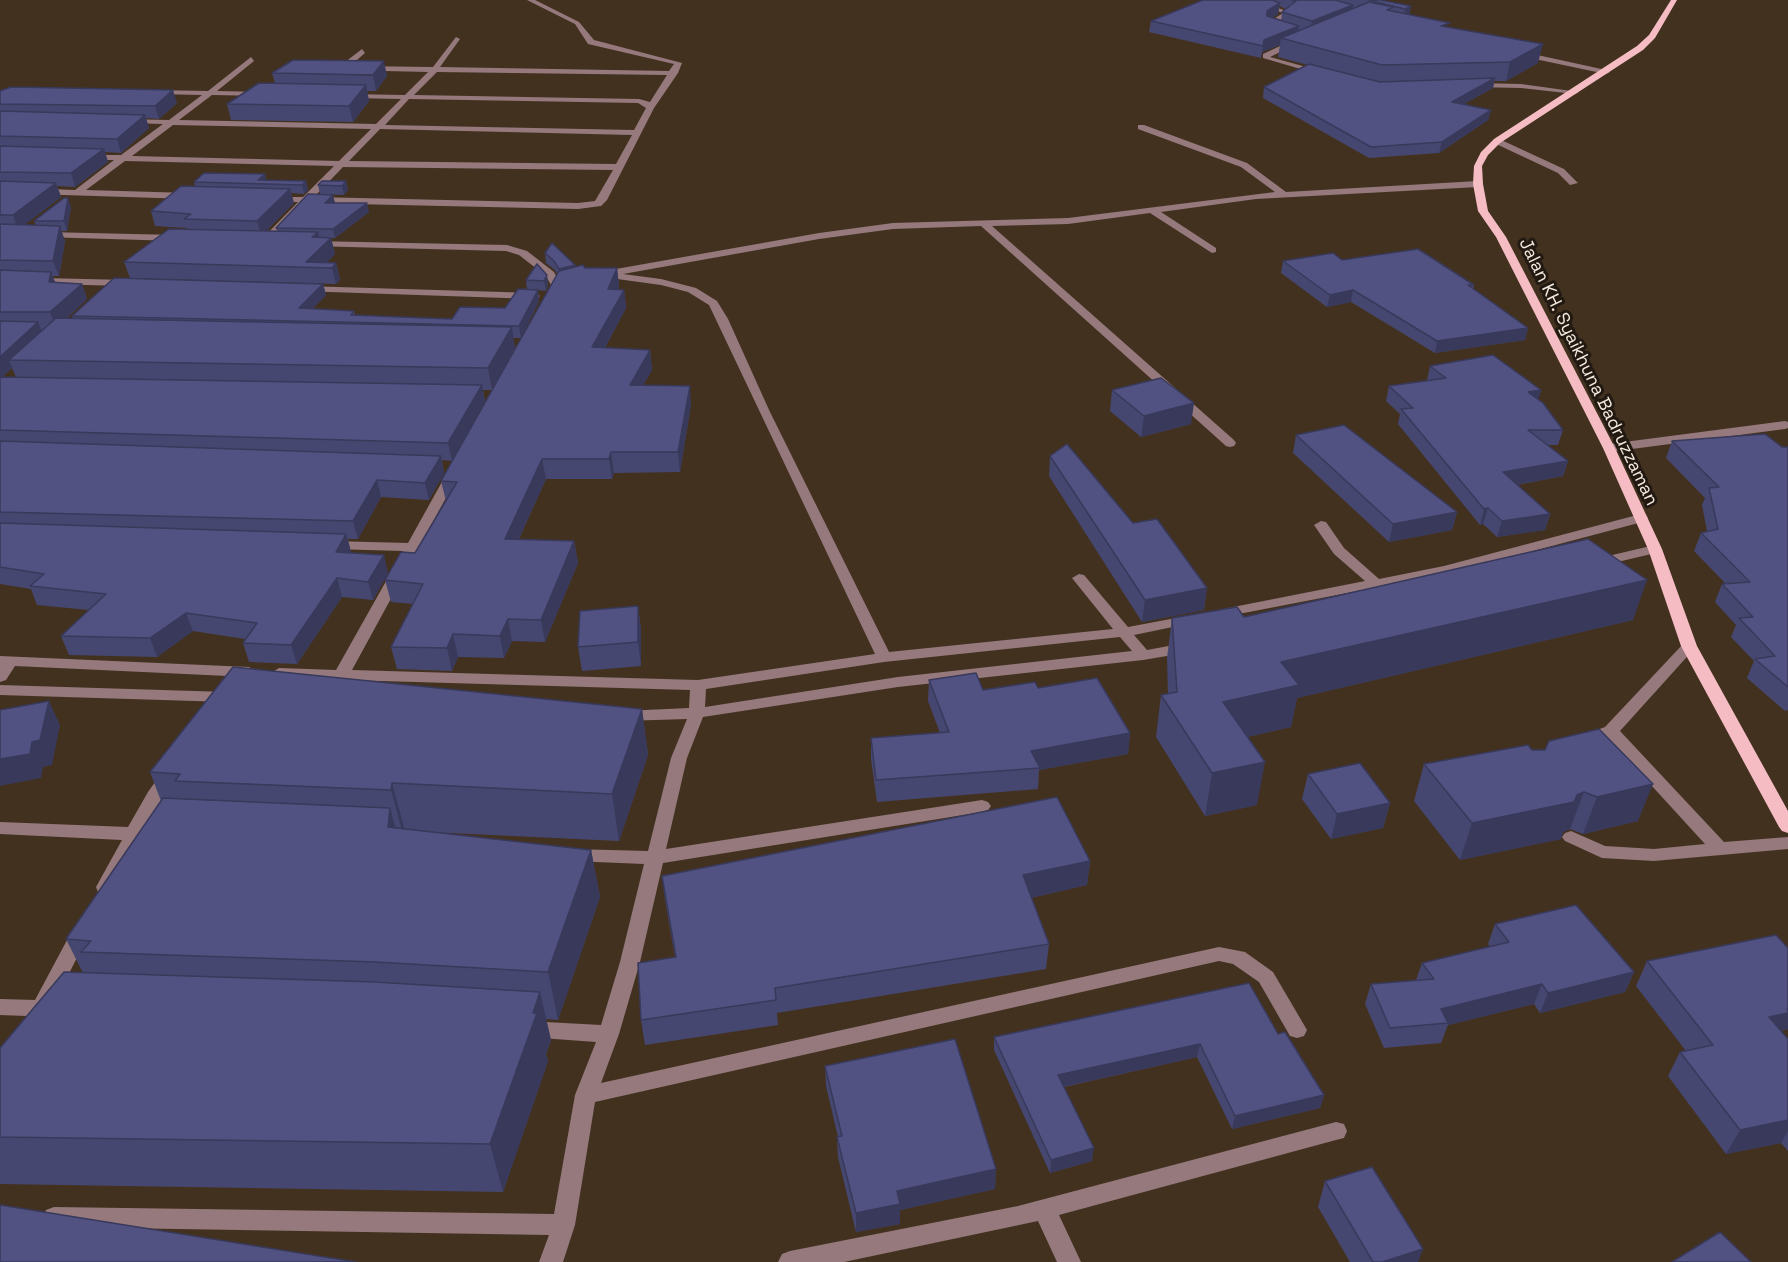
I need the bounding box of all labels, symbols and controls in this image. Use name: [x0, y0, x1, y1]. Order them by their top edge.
street label: Jalan KH. Syaikhuna Badruzzaman: [1514, 235, 1662, 509]

